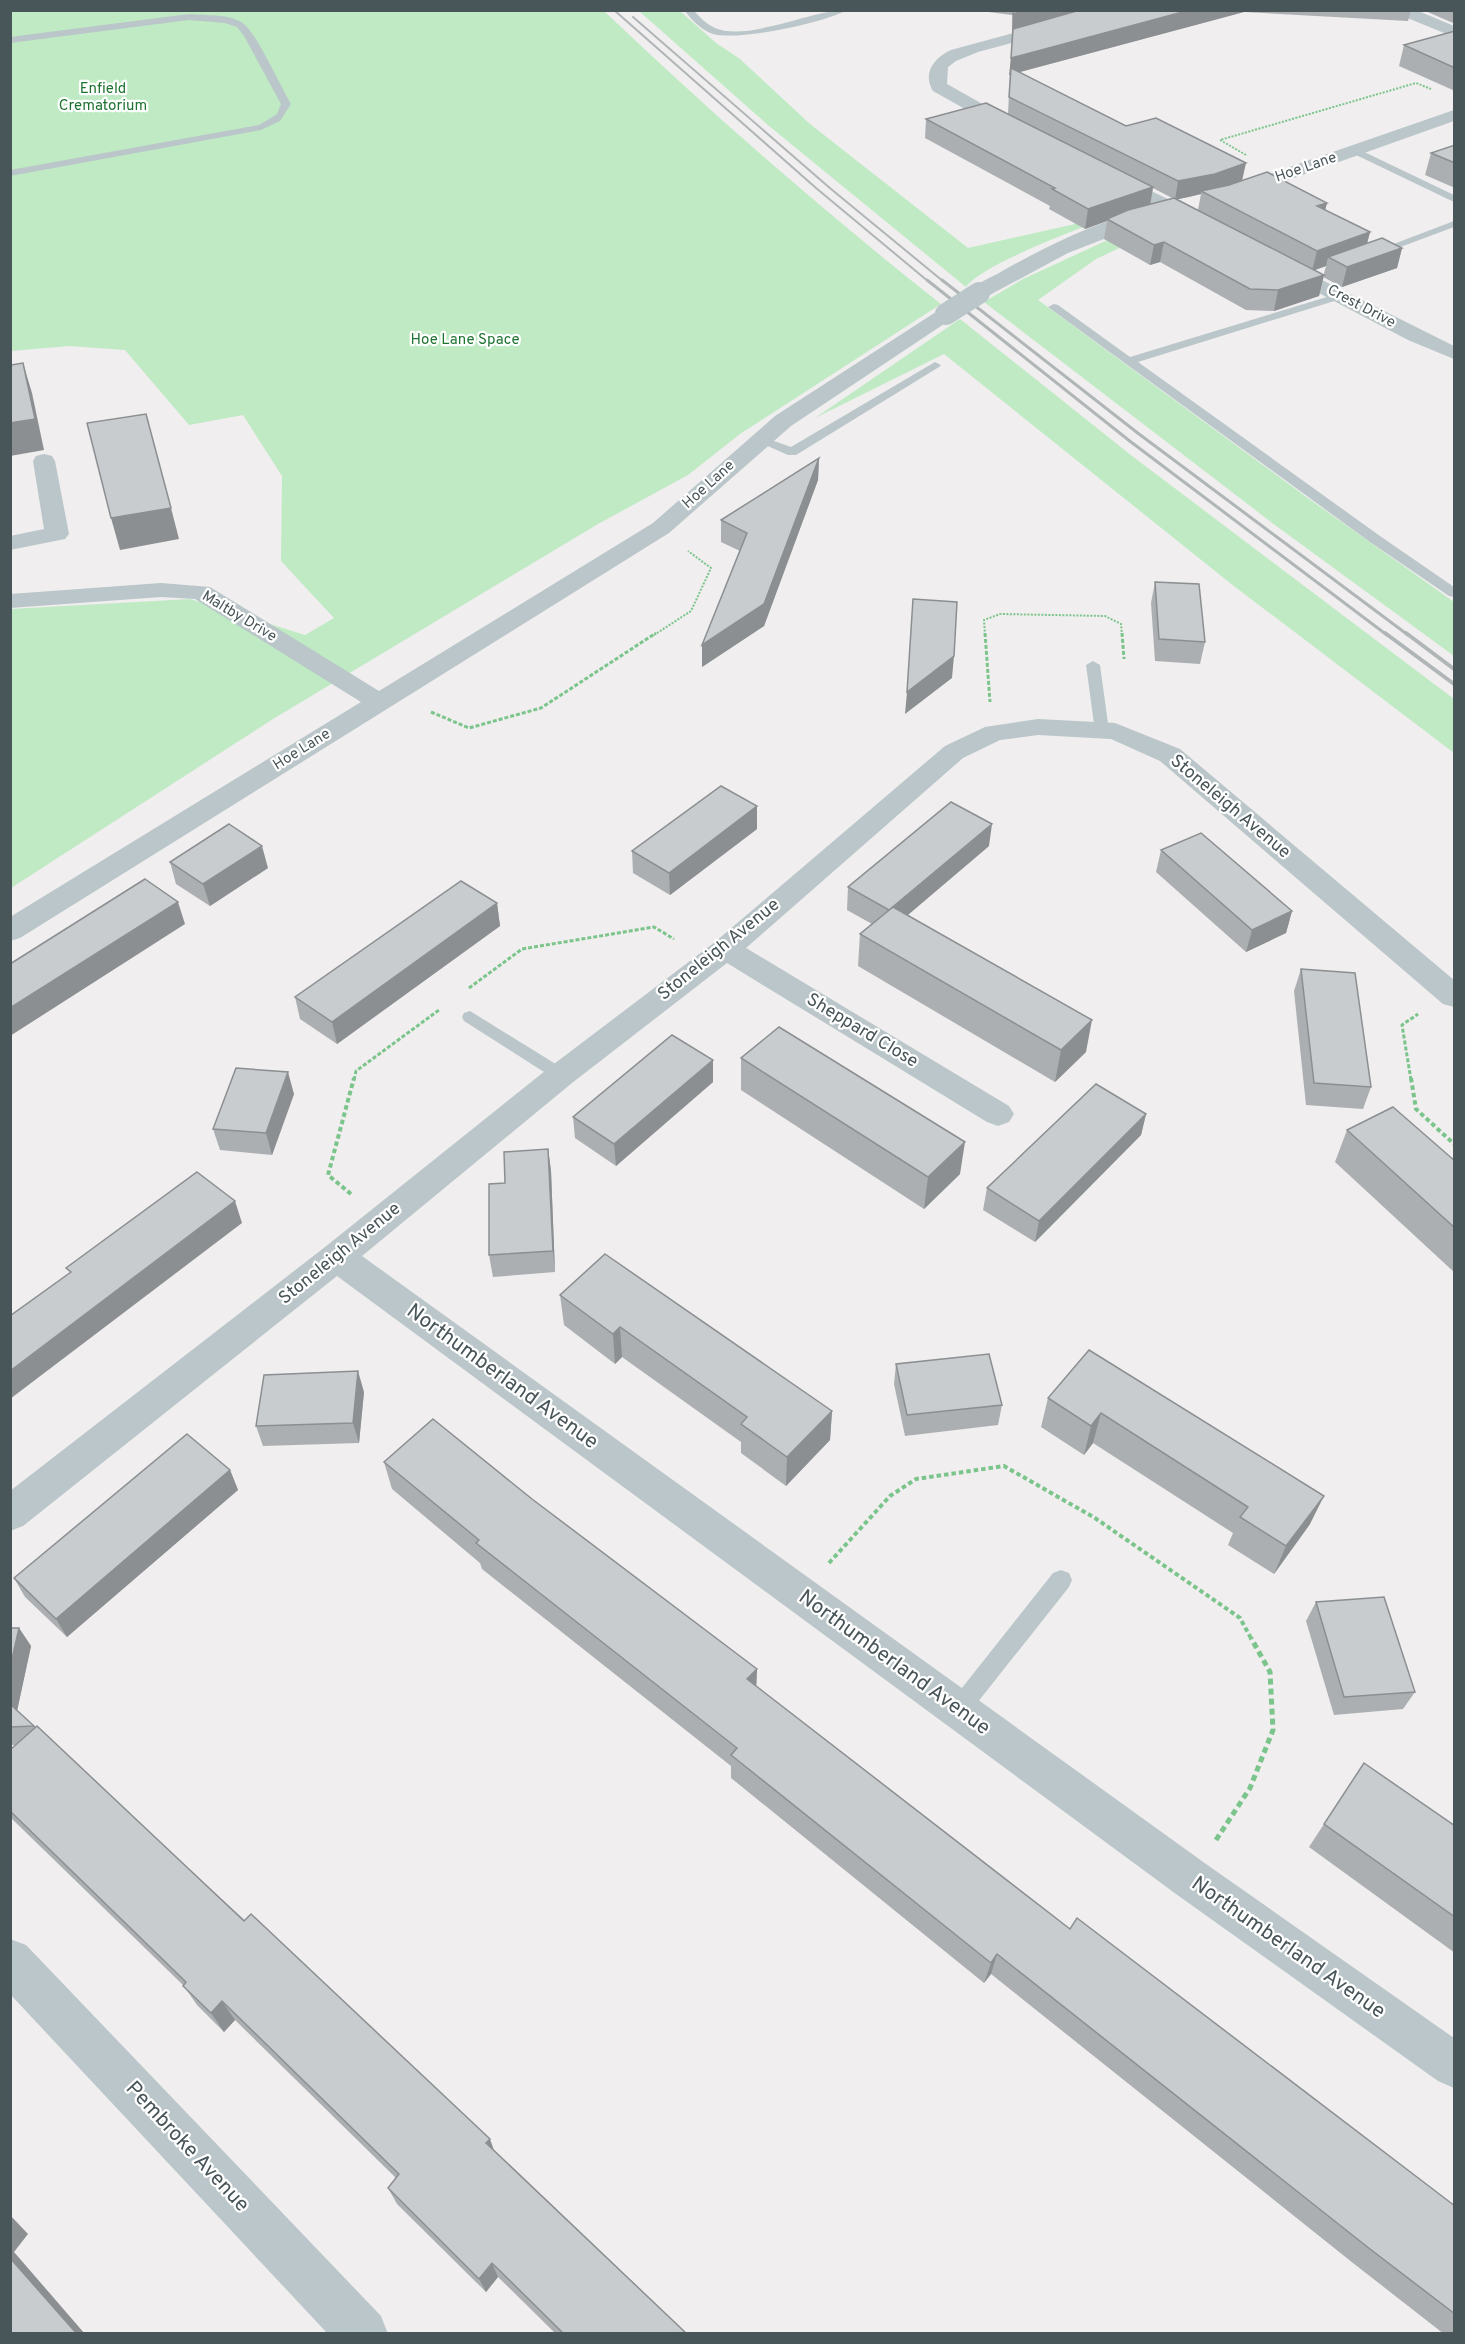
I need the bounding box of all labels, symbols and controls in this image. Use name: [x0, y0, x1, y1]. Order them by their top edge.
park label: Enfield Crematorium: [59, 80, 147, 116]
street label: Hoe Lane: [1273, 149, 1339, 187]
street label: Crest Drive: [1324, 281, 1398, 333]
park label: Hoe Lane Space: [411, 331, 519, 350]
street label: Hoe Lane: [679, 457, 739, 513]
street label: Maltby Drive: [198, 587, 280, 647]
street label: Hoe Lane: [270, 725, 334, 775]
street label: Stoneleigh Avenue: [1165, 750, 1295, 864]
street label: Stoneleigh Avenue: [653, 894, 785, 1006]
street label: Sheppard Close: [802, 989, 922, 1073]
street label: Stoneleigh Avenue: [274, 1198, 406, 1310]
street label: Northumberland Avenue: [401, 1298, 603, 1456]
street label: Northumberland Avenue: [793, 1584, 995, 1742]
street label: Northumberland Avenue: [1186, 1871, 1390, 2025]
street label: Pembroke Avenue: [119, 2076, 255, 2218]

